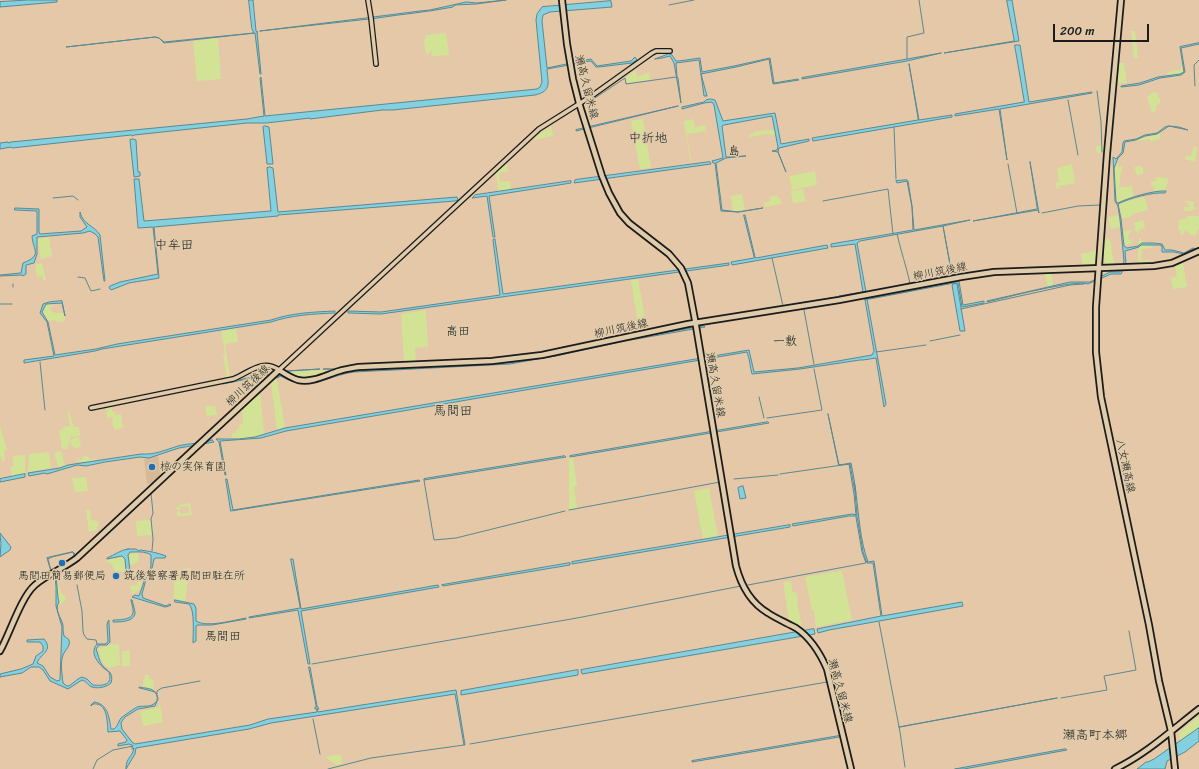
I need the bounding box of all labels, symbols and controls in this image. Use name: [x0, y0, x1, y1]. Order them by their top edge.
scale bar: [1055, 16, 1151, 42]
text: 200 m: [1060, 20, 1094, 42]
street label: 瀬高久留米線: [572, 53, 600, 121]
district label: 中折地: [629, 131, 667, 147]
district label: 島: [728, 145, 740, 159]
district label: 中牟田: [155, 238, 193, 254]
street label: 柳川筑後線: [912, 260, 968, 284]
street label: 柳川筑後線: [593, 317, 649, 341]
district label: 高田: [446, 325, 470, 339]
district label: 一敷: [773, 335, 797, 349]
street label: 瀬高久留米線: [703, 351, 727, 419]
street label: 柳川筑後線: [223, 362, 273, 410]
district label: 馬間田: [434, 404, 472, 420]
street label: 八女瀬高線: [1113, 438, 1137, 494]
place label: 椋の実保育園: [160, 460, 226, 474]
marker: 椋の実保育園: [147, 462, 157, 472]
marker: 馬間田簡易郵便局: [57, 558, 67, 568]
place label: 馬間田簡易郵便局: [18, 569, 106, 583]
place label: 筑後警察署馬間田駐在所: [124, 569, 245, 583]
marker: 筑後警察署馬間田駐在所: [111, 571, 121, 581]
district label: 馬間田: [205, 630, 241, 644]
street label: 瀬高久留米線: [825, 657, 855, 725]
district label: 瀬高町本郷: [1063, 728, 1127, 744]

